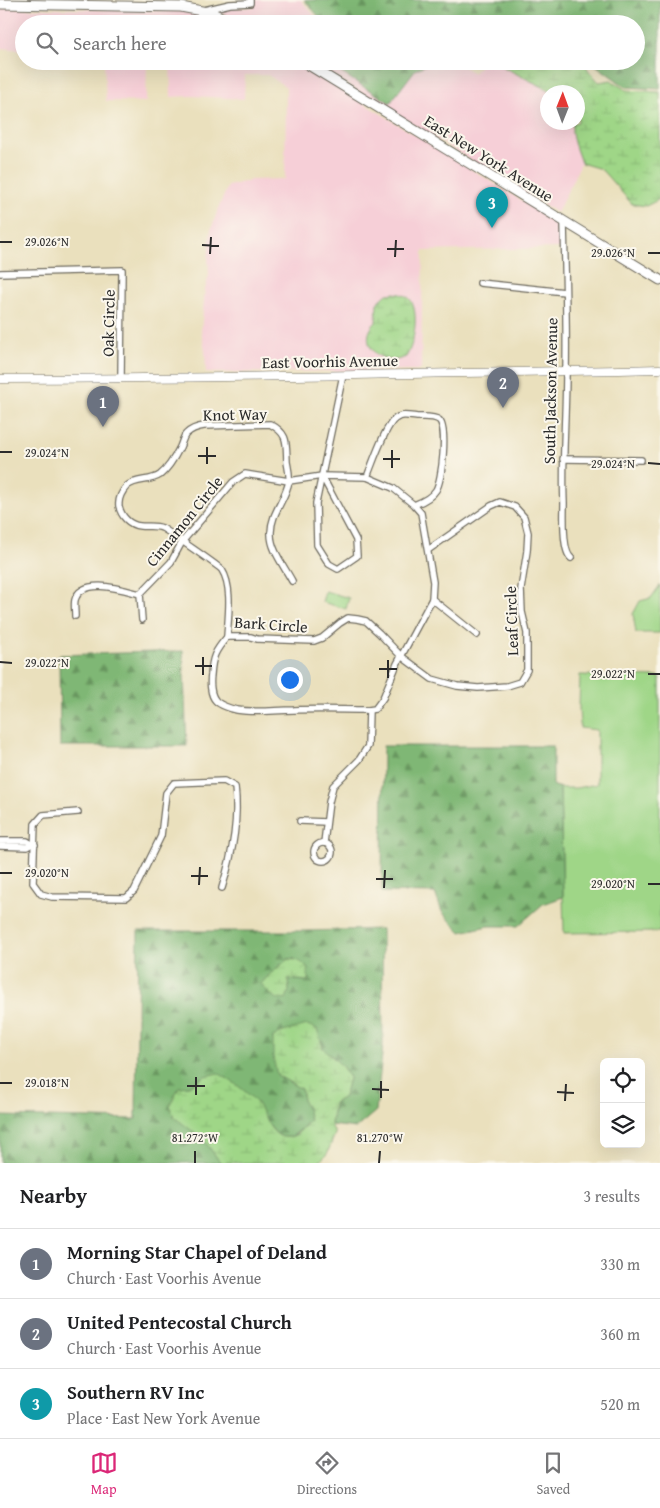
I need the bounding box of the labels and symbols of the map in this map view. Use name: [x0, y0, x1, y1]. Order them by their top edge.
north arrow: [540, 85, 585, 130]
street label: East New York Avenue: [420, 109, 558, 207]
pin: 3: [476, 187, 508, 228]
text: 29.026°N: [25, 233, 69, 250]
text: 29.026°N: [591, 244, 635, 261]
street label: Oak Circle: [95, 289, 121, 357]
street label: South Jackson Avenue: [537, 318, 563, 464]
street label: East Voorhis Avenue: [262, 348, 398, 374]
pin: 2: [487, 367, 519, 408]
pin: 1: [87, 386, 119, 427]
street label: Knot Way: [203, 401, 267, 427]
text: 29.024°N: [25, 444, 69, 461]
text: 29.024°N: [591, 455, 635, 472]
street label: Cinnamon Circle: [140, 470, 228, 572]
street label: Leaf Circle: [498, 586, 524, 656]
street label: Bark Circle: [234, 609, 308, 639]
text: 29.022°N: [25, 654, 69, 671]
text: 29.022°N: [591, 665, 635, 682]
your location: [277, 667, 303, 693]
text: 29.020°N: [25, 864, 69, 881]
text: 29.020°N: [591, 875, 635, 892]
text: 29.018°N: [25, 1074, 69, 1091]
text: 81.272°W: [172, 1129, 219, 1146]
text: 81.270°W: [357, 1129, 404, 1146]

